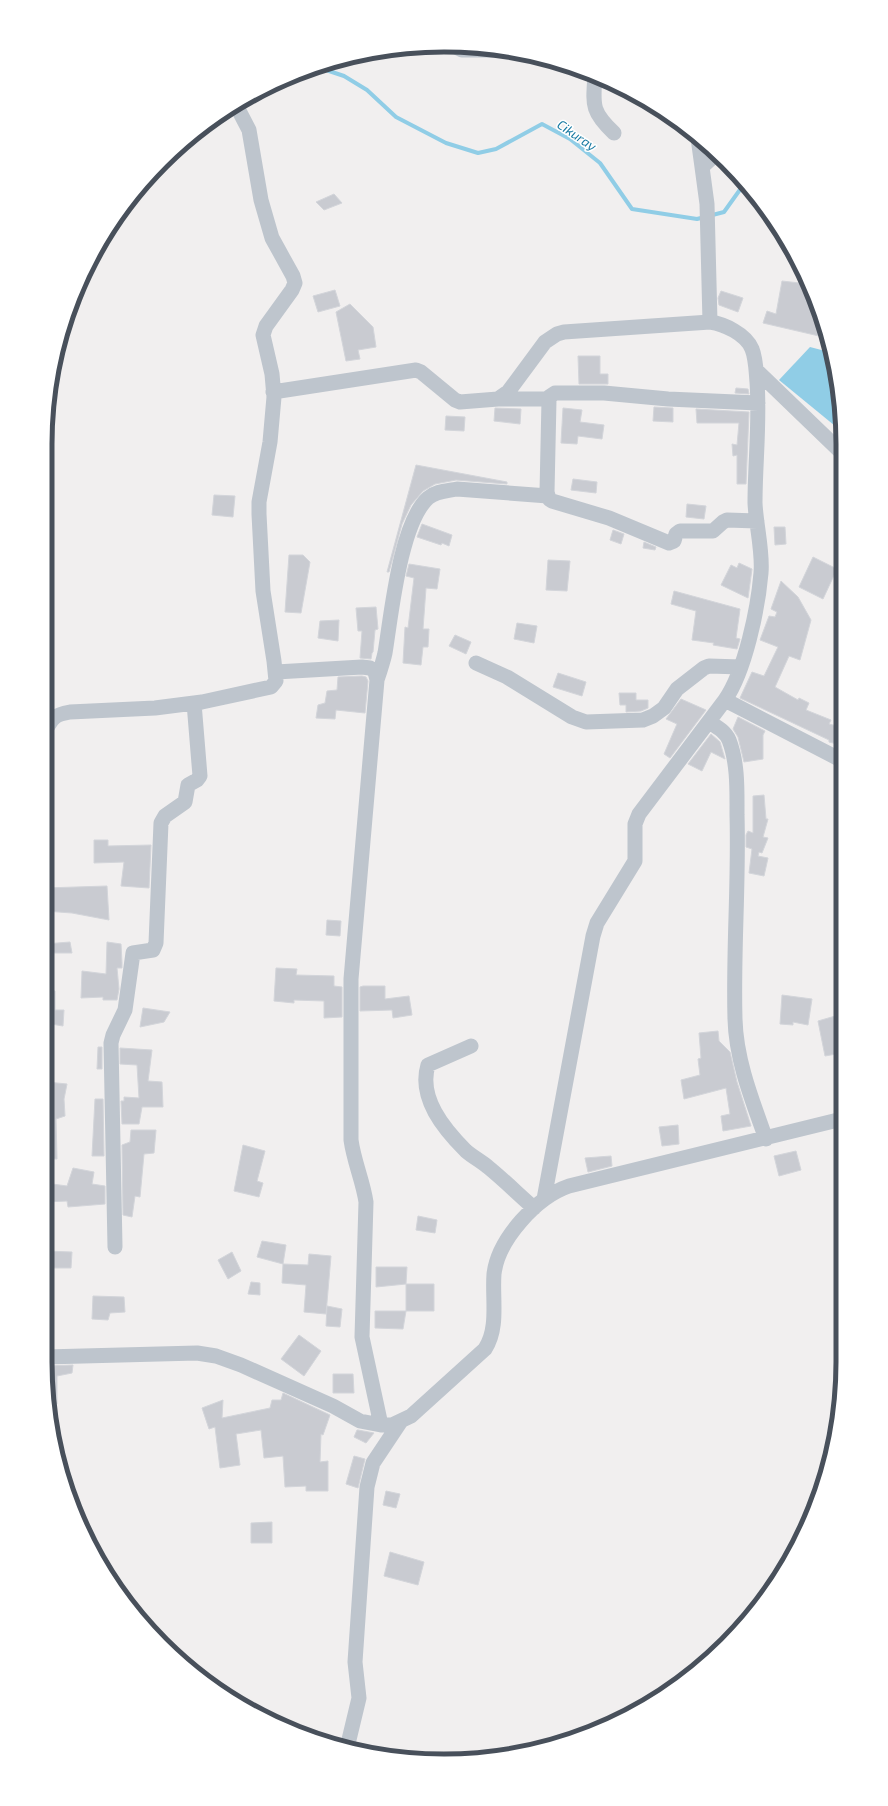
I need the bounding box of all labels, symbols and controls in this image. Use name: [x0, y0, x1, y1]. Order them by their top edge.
water label: Cikuray: [554, 116, 600, 154]

